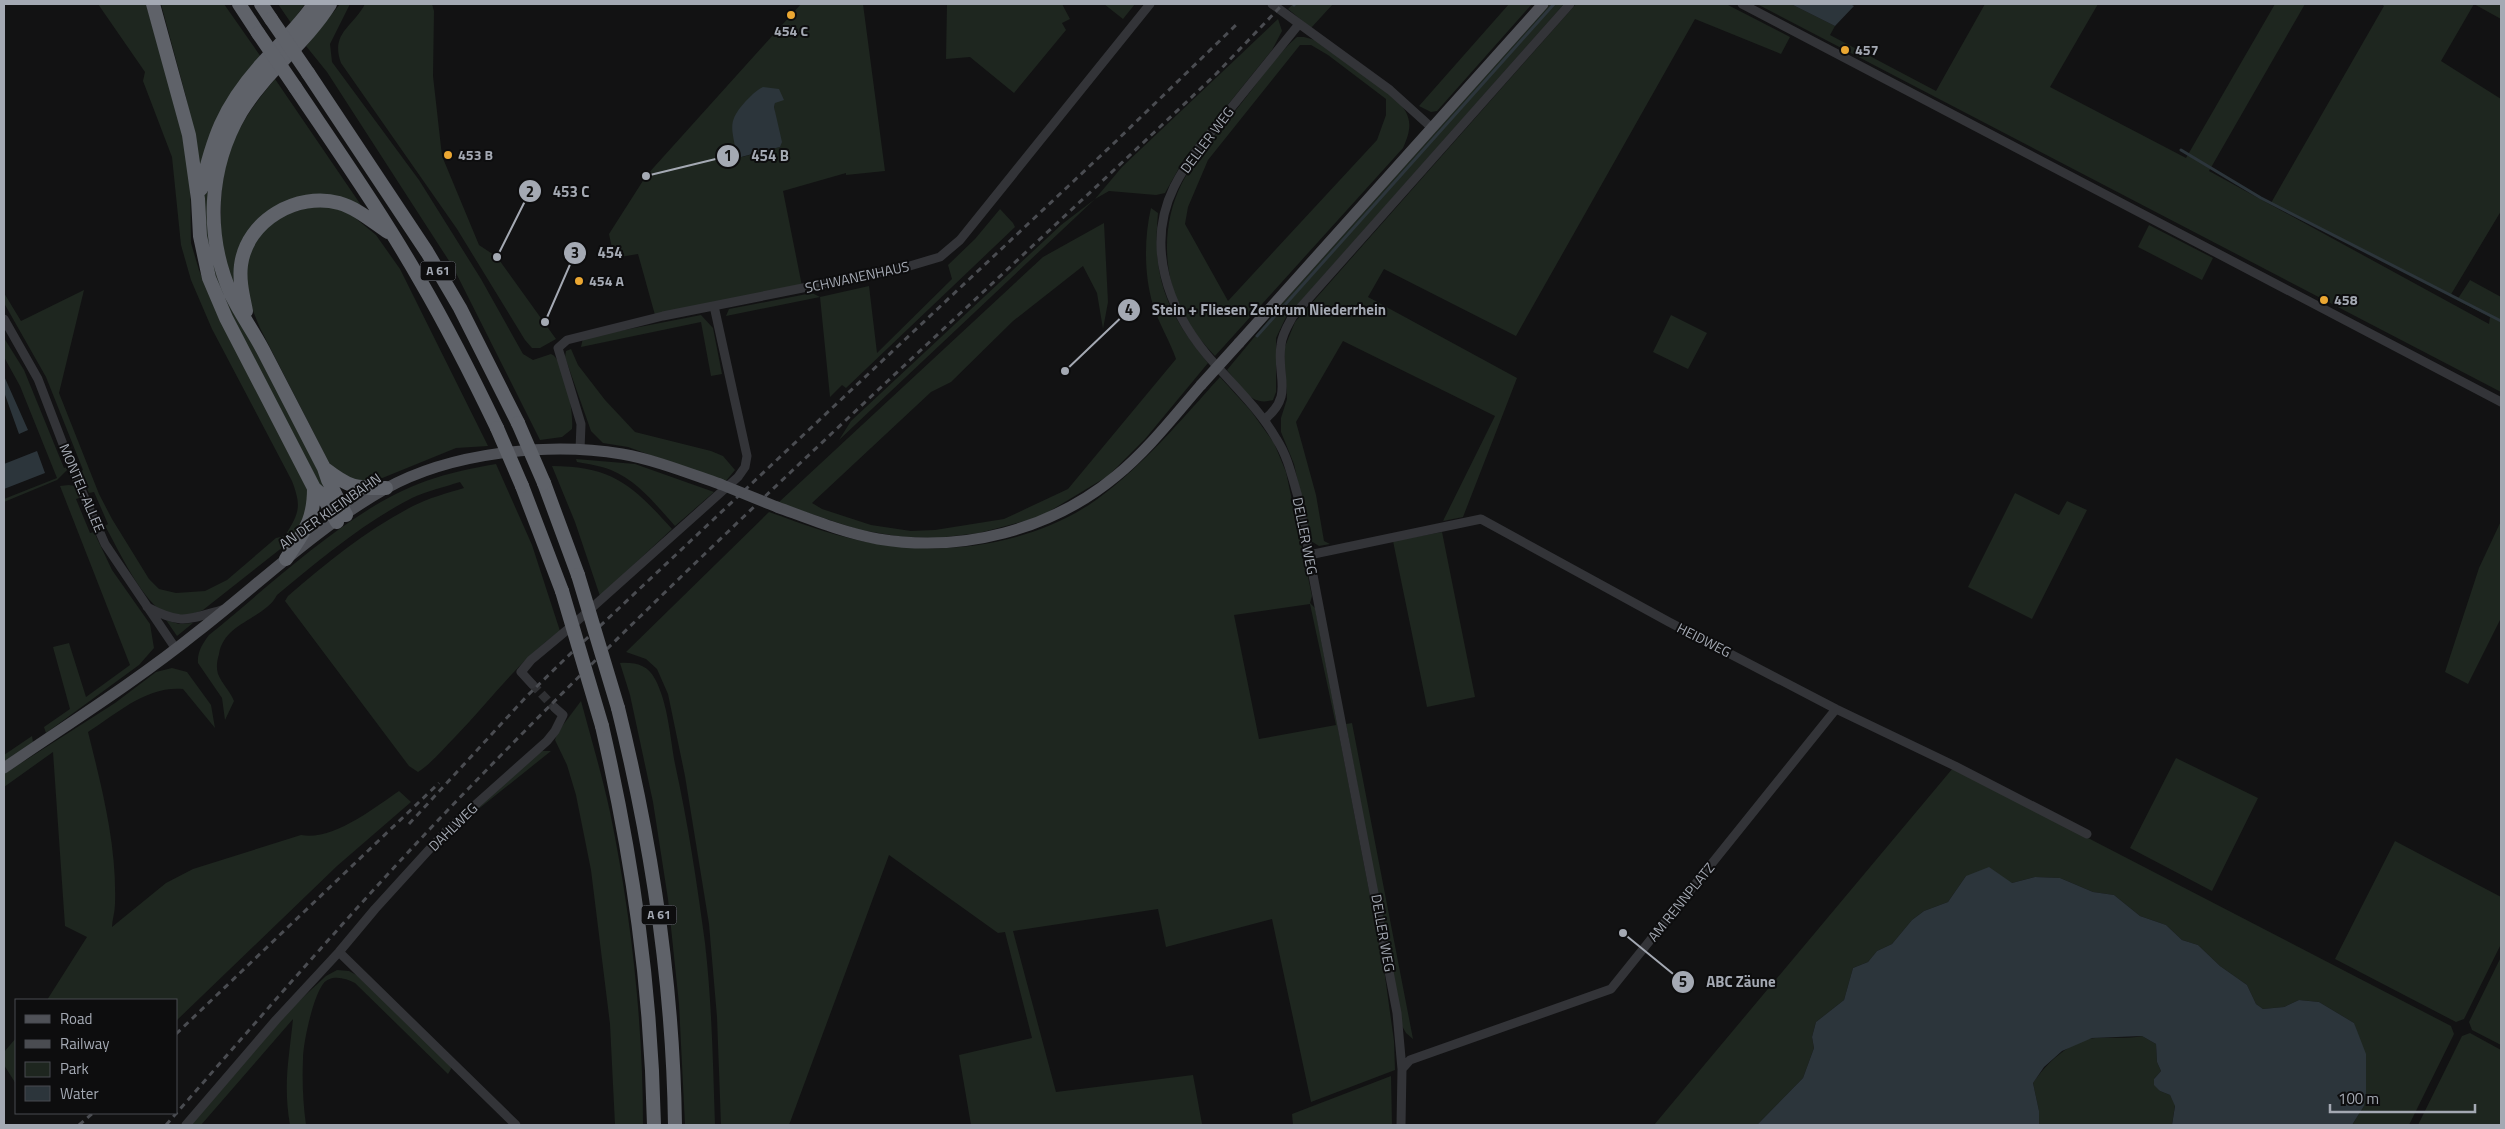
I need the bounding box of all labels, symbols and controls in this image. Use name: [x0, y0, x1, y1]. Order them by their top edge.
marker: 454 C: [785, 9, 797, 21]
place label: 454 C: [774, 20, 808, 41]
place label: 457: [1855, 39, 1879, 60]
marker: 457: [1839, 44, 1851, 56]
street label: DELLER WEG: [1175, 102, 1239, 177]
callout: 454 B: [716, 141, 798, 171]
place label: 453 B: [458, 144, 493, 165]
text: 1: [724, 144, 732, 167]
text: 454 B: [751, 144, 789, 167]
marker: 453 B: [442, 149, 454, 161]
callout: 453 C: [518, 176, 600, 206]
text: 2: [526, 180, 534, 203]
text: 453 C: [553, 180, 589, 203]
callout: 454: [563, 238, 633, 268]
text: 3: [571, 241, 579, 264]
text: 454: [597, 241, 623, 264]
street label: SCHWANENHAUS: [803, 255, 911, 298]
road number: A 61: [420, 262, 456, 280]
place label: 454 A: [589, 270, 625, 291]
marker: 454 A: [573, 275, 585, 287]
place label: 458: [2334, 289, 2358, 310]
marker: 458: [2318, 294, 2330, 306]
callout: Stein + Fliesen Zentrum Niederrhein: [1117, 295, 1396, 325]
text: 4: [1125, 298, 1133, 321]
text: Stein + Fliesen Zentrum Niederrhein: [1152, 298, 1386, 321]
street label: MONTEL-ALLEE: [54, 440, 111, 536]
street label: AN DER KLEINBAHN: [274, 467, 385, 554]
street label: DELLER WEG: [1288, 495, 1323, 576]
street label: HEIDWEG: [1673, 617, 1735, 662]
street label: DAHLWEG: [423, 798, 482, 856]
street label: AM RENNPLATZ: [1642, 858, 1719, 946]
street label: DELLER WEG: [1366, 893, 1401, 973]
road number: A 61: [642, 906, 676, 924]
callout: ABC Zäune: [1671, 967, 1785, 997]
text: 5: [1679, 970, 1687, 993]
text: ABC Zäune: [1706, 970, 1776, 993]
legend: [15, 999, 178, 1114]
text: Road: [60, 1007, 92, 1030]
text: Railway: [60, 1032, 110, 1055]
text: Park: [60, 1057, 89, 1080]
text: Water: [60, 1082, 99, 1105]
scale bar: [2330, 1082, 2475, 1114]
text: 100 m: [2338, 1087, 2379, 1110]

